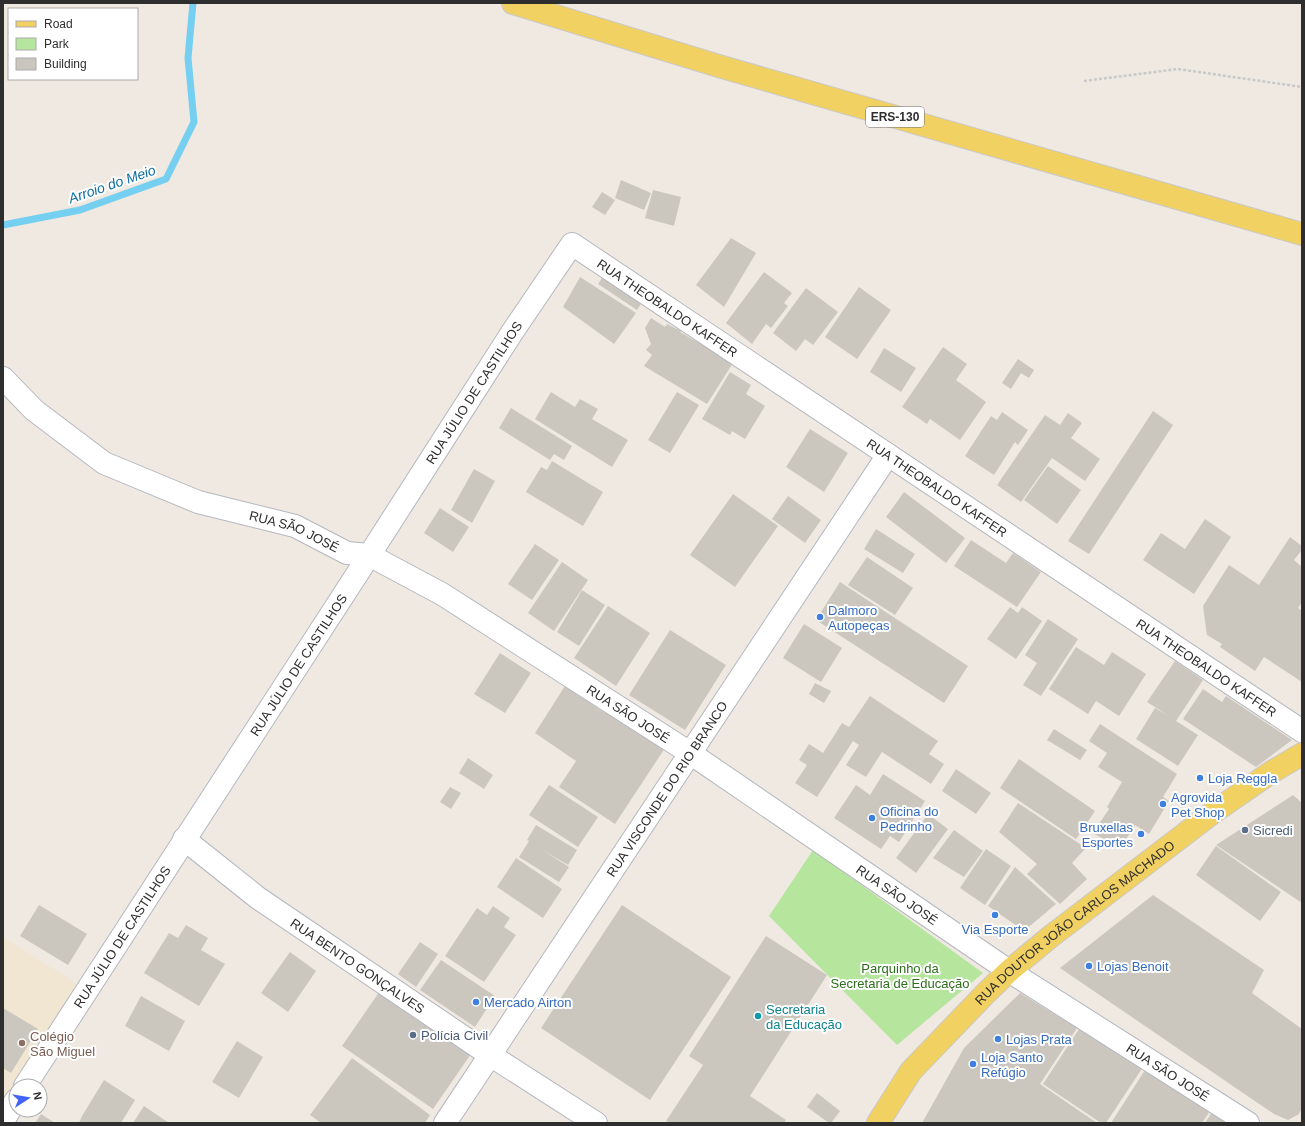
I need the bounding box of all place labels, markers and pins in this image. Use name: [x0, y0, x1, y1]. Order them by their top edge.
place label: Dalmoro Autopeças: [828, 603, 890, 633]
marker: Dalmoro Autopeças: [815, 612, 825, 622]
place label: Loja Reggla: [1208, 771, 1278, 786]
marker: Loja Reggla: [1195, 773, 1205, 783]
place label: Agrovida Pet Shop: [1171, 790, 1225, 820]
marker: Agrovida Pet Shop: [1158, 799, 1168, 809]
place label: Oficina do Pedrinho: [880, 804, 939, 834]
marker: Oficina do Pedrinho: [867, 813, 877, 823]
place label: Bruxellas Esportes: [1080, 820, 1133, 850]
place label: Sicredi: [1253, 823, 1293, 838]
marker: Sicredi: [1240, 825, 1250, 835]
marker: Bruxellas Esportes: [1136, 829, 1146, 839]
marker: Via Esporte: [990, 910, 1000, 920]
place label: Via Esporte: [962, 922, 1028, 937]
place label: Lojas Benoit: [1097, 959, 1169, 974]
marker: Lojas Benoit: [1084, 961, 1094, 971]
place label: Mercado Airton: [484, 995, 571, 1010]
marker: Mercado Airton: [471, 997, 481, 1007]
place label: Secretaria da Educação: [766, 1002, 842, 1032]
marker: Secretaria da Educação: [753, 1011, 763, 1021]
place label: Polícia Civil: [421, 1028, 488, 1043]
place label: Colégio São Miguel: [30, 1029, 95, 1059]
marker: Polícia Civil: [408, 1030, 418, 1040]
place label: Lojas Prata: [1006, 1032, 1073, 1047]
marker: Lojas Prata: [993, 1034, 1003, 1044]
marker: Colégio São Miguel: [17, 1038, 27, 1048]
place label: Loja Santo Refúgio: [981, 1050, 1043, 1080]
marker: Loja Santo Refúgio: [968, 1059, 978, 1069]

